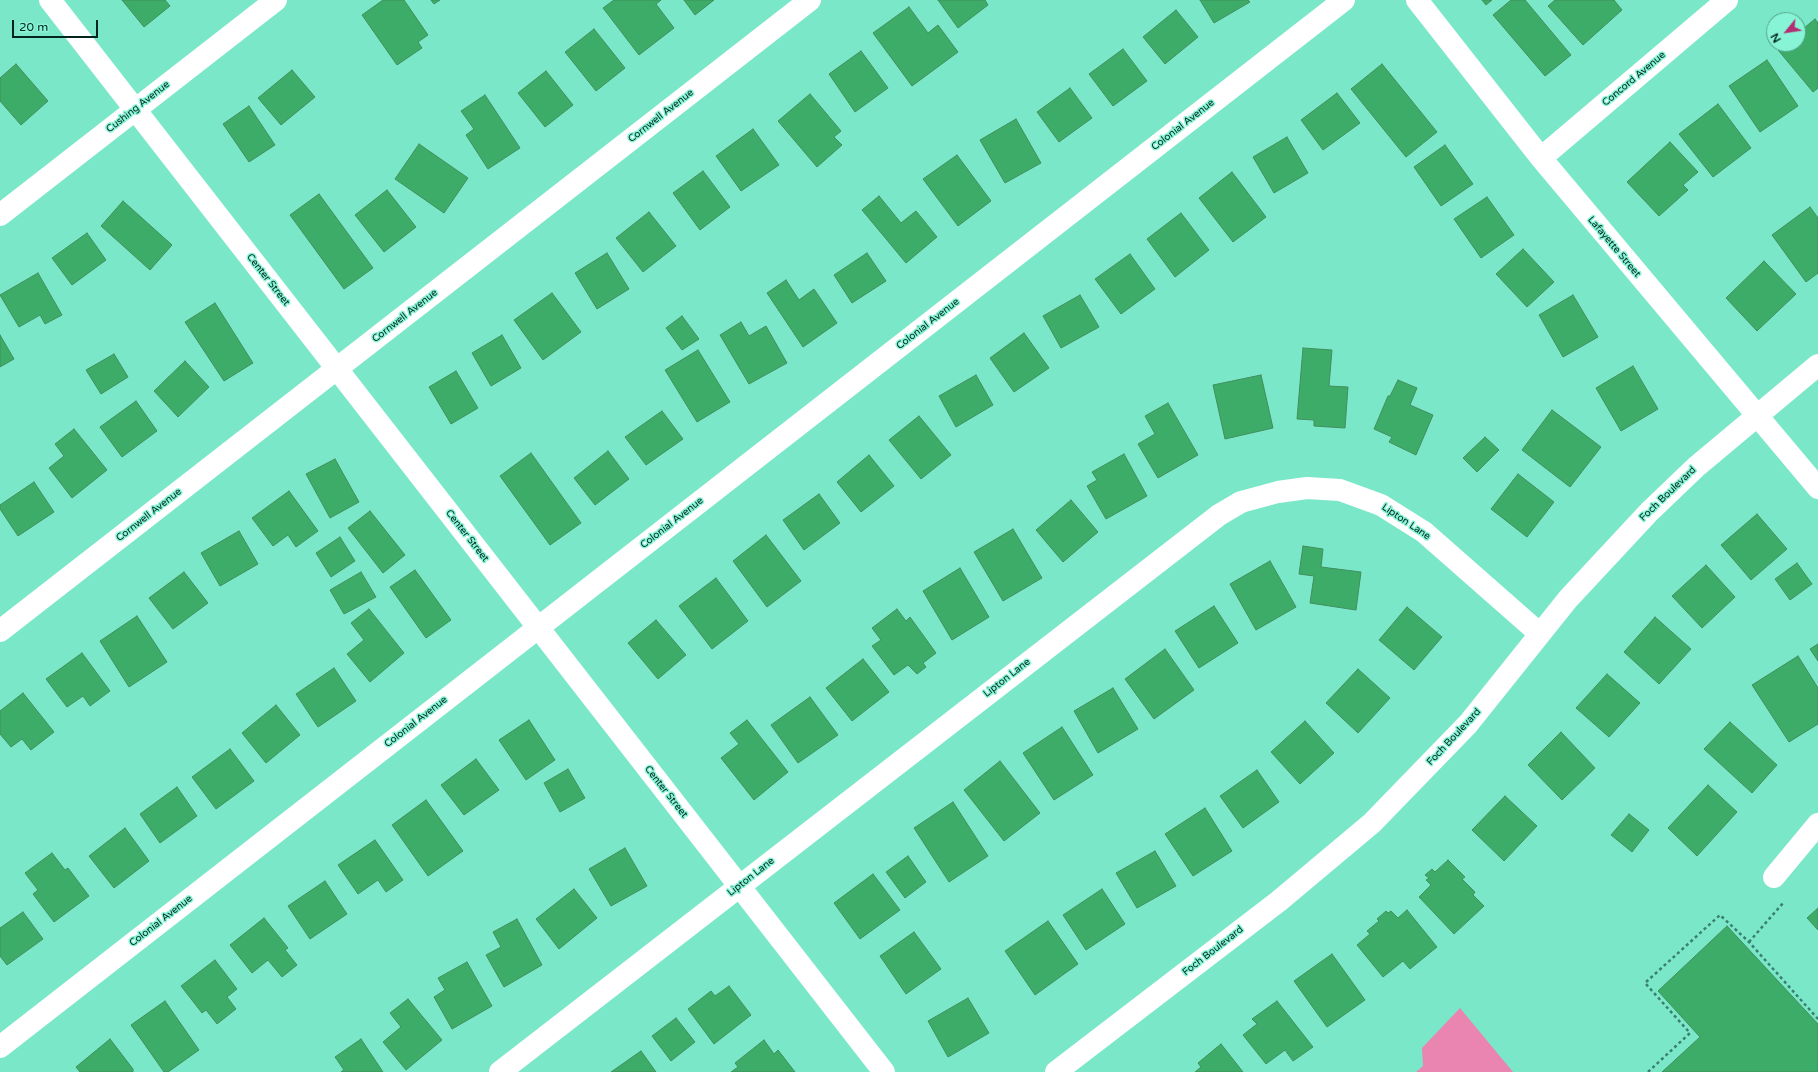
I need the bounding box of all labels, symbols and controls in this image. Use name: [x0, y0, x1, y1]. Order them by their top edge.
scale bar: [14, 12, 100, 38]
north arrow: [1766, 12, 1806, 52]
text: 20 m: [19, 20, 48, 34]
text: N: [1768, 31, 1784, 45]
street label: Concord Avenue: [1600, 49, 1668, 109]
street label: Cushing Avenue: [104, 79, 172, 135]
street label: Cornwell Avenue: [626, 87, 696, 145]
street label: Colonial Avenue: [1149, 97, 1217, 153]
street label: Lafayette Street: [1585, 214, 1643, 280]
street label: Center Street: [244, 252, 292, 308]
street label: Cornwell Avenue: [370, 287, 440, 345]
street label: Colonial Avenue: [894, 296, 962, 352]
street label: Foch Boulevard: [1637, 464, 1699, 524]
street label: Cornwell Avenue: [114, 486, 184, 544]
street label: Colonial Avenue: [638, 495, 706, 551]
street label: Lipton Lane: [1379, 501, 1433, 543]
street label: Center Street: [443, 508, 491, 564]
street label: Lipton Lane: [981, 656, 1033, 700]
street label: Colonial Avenue: [382, 694, 450, 750]
street label: Foch Boulevard: [1424, 706, 1484, 768]
street label: Center Street: [642, 764, 690, 820]
street label: Lipton Lane: [725, 855, 777, 899]
street label: Colonial Avenue: [127, 893, 195, 949]
street label: Foch Boulevard: [1180, 924, 1246, 978]

